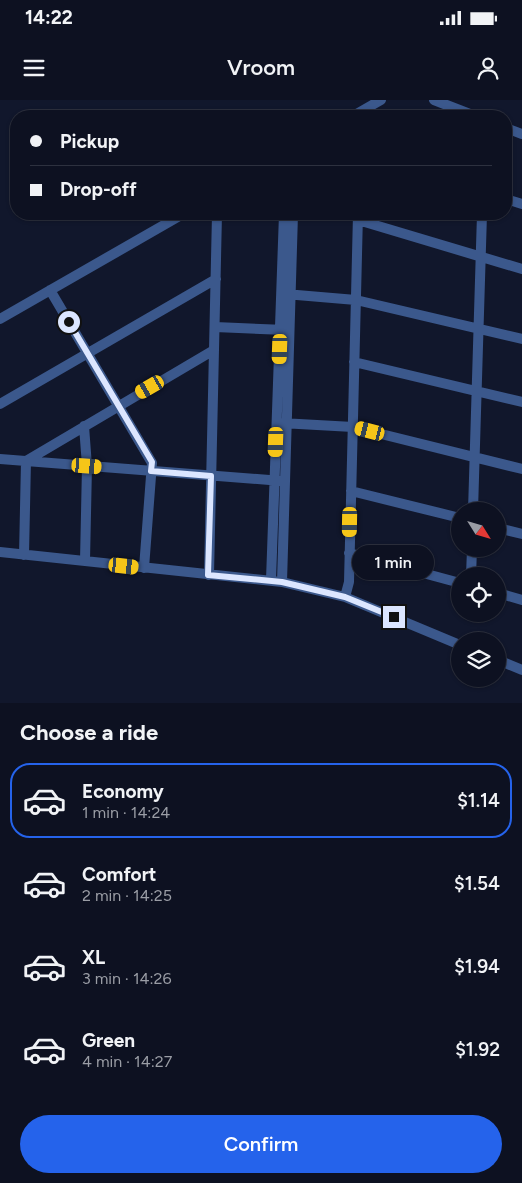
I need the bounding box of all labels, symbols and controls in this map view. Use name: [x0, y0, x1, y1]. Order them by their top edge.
text: 14:22: [25, 6, 73, 29]
icon: menu: [20, 54, 48, 82]
text: Vroom: [227, 54, 295, 81]
icon: person: [474, 54, 502, 82]
text: Pickup: [60, 130, 119, 153]
text: Drop-off: [60, 178, 137, 201]
route start: [58, 311, 80, 333]
car: [271, 334, 288, 364]
car: [133, 373, 166, 401]
car: [353, 420, 386, 442]
car: [267, 427, 284, 457]
car: [71, 457, 102, 475]
north arrow: [451, 502, 506, 558]
map controls: [451, 502, 506, 687]
car: [342, 507, 357, 537]
callout: 1 min: [353, 544, 435, 580]
text: 1 min: [374, 553, 412, 572]
car: [108, 557, 139, 575]
button: locate: [451, 567, 506, 622]
route end: [383, 606, 405, 628]
button: layers: [451, 632, 506, 687]
text: Choose a ride: [20, 719, 158, 746]
icon: car: [22, 778, 67, 823]
text: Economy: [82, 780, 164, 803]
text: $1.14: [457, 789, 500, 812]
text: 1 min · 14:24: [82, 803, 170, 822]
icon: car: [22, 861, 67, 906]
text: Comfort: [82, 863, 157, 886]
text: $1.54: [454, 872, 500, 895]
text: 2 min · 14:25: [82, 886, 172, 905]
icon: car: [22, 944, 67, 989]
text: XL: [82, 946, 105, 969]
text: $1.94: [454, 955, 500, 978]
text: 3 min · 14:26: [82, 969, 171, 988]
icon: car: [22, 1027, 67, 1072]
text: Green: [82, 1029, 135, 1052]
text: $1.92: [455, 1038, 500, 1061]
text: 4 min · 14:27: [82, 1052, 172, 1071]
button: Confirm: [20, 1115, 502, 1173]

